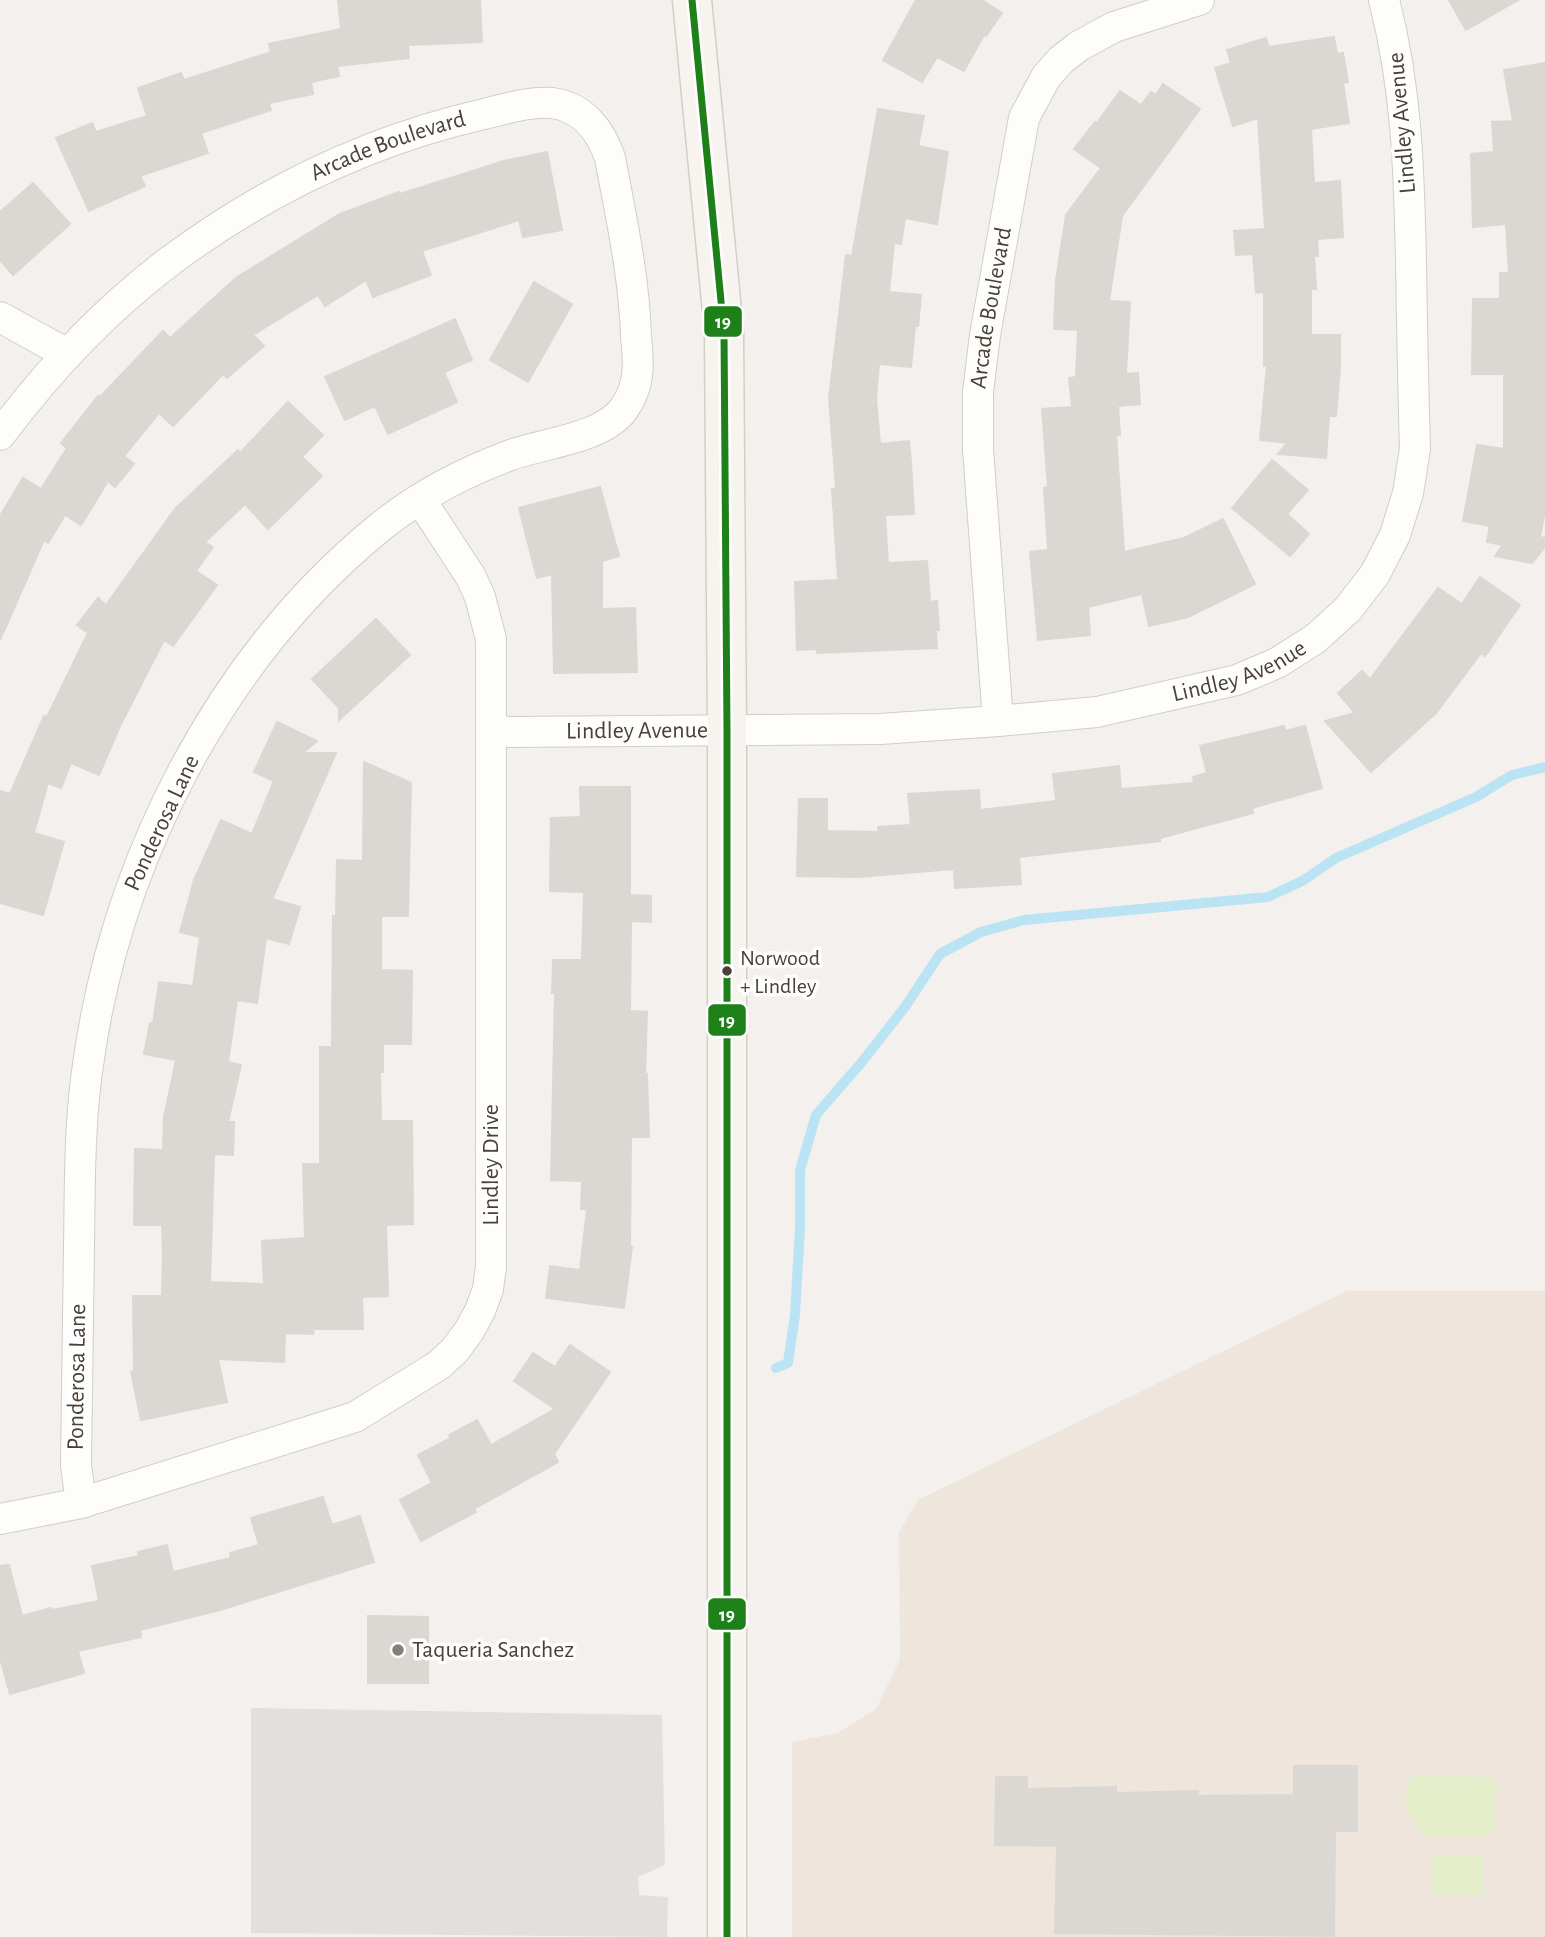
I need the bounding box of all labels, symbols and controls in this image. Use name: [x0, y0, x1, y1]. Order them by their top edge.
street label: Lindley Avenue: [1384, 51, 1420, 195]
street label: Arcade Boulevard: [307, 107, 468, 186]
street label: Arcade Boulevard: [967, 225, 1016, 390]
line badge: 19: [703, 305, 743, 338]
text: 19: [715, 313, 731, 332]
street label: Lindley Avenue: [1170, 636, 1311, 706]
street label: Lindley Avenue: [566, 718, 708, 743]
street label: Ponderosa Lane: [120, 751, 204, 895]
place label: Norwood + Lindley: [740, 947, 820, 997]
marker: Norwood + Lindley: [720, 964, 734, 978]
line badge: 19: [707, 1003, 747, 1037]
text: 19: [719, 1012, 735, 1031]
street label: Lindley Drive: [479, 1104, 503, 1226]
street label: Ponderosa Lane: [64, 1303, 90, 1451]
line badge: 19: [707, 1597, 747, 1631]
text: 19: [719, 1606, 735, 1625]
place label: Taqueria Sanchez: [412, 1638, 574, 1662]
marker: Taqueria Sanchez: [390, 1642, 406, 1658]

